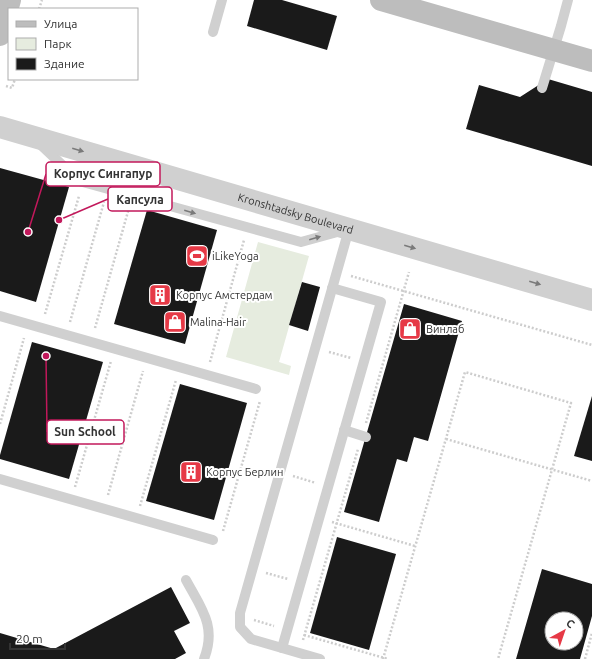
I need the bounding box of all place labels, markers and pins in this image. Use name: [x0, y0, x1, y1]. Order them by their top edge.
callout: Корпус Сингапур: [46, 162, 160, 186]
callout: Капсула: [108, 187, 172, 211]
sports icon: iLikeYoga: [184, 243, 210, 269]
place label: iLikeYoga: [212, 250, 259, 262]
building icon: Корпус Амстердам: [147, 282, 173, 308]
place label: Корпус Амстердам: [176, 289, 273, 301]
shop icon: Malina-Hair: [162, 309, 188, 335]
place label: Malina-Hair: [190, 316, 247, 328]
shop icon: Винлаб: [397, 316, 423, 342]
place label: Винлаб: [426, 323, 464, 335]
callout: Sun School: [47, 420, 124, 444]
building icon: Корпус Берлин: [178, 459, 204, 485]
place label: Корпус Берлин: [206, 466, 283, 478]

